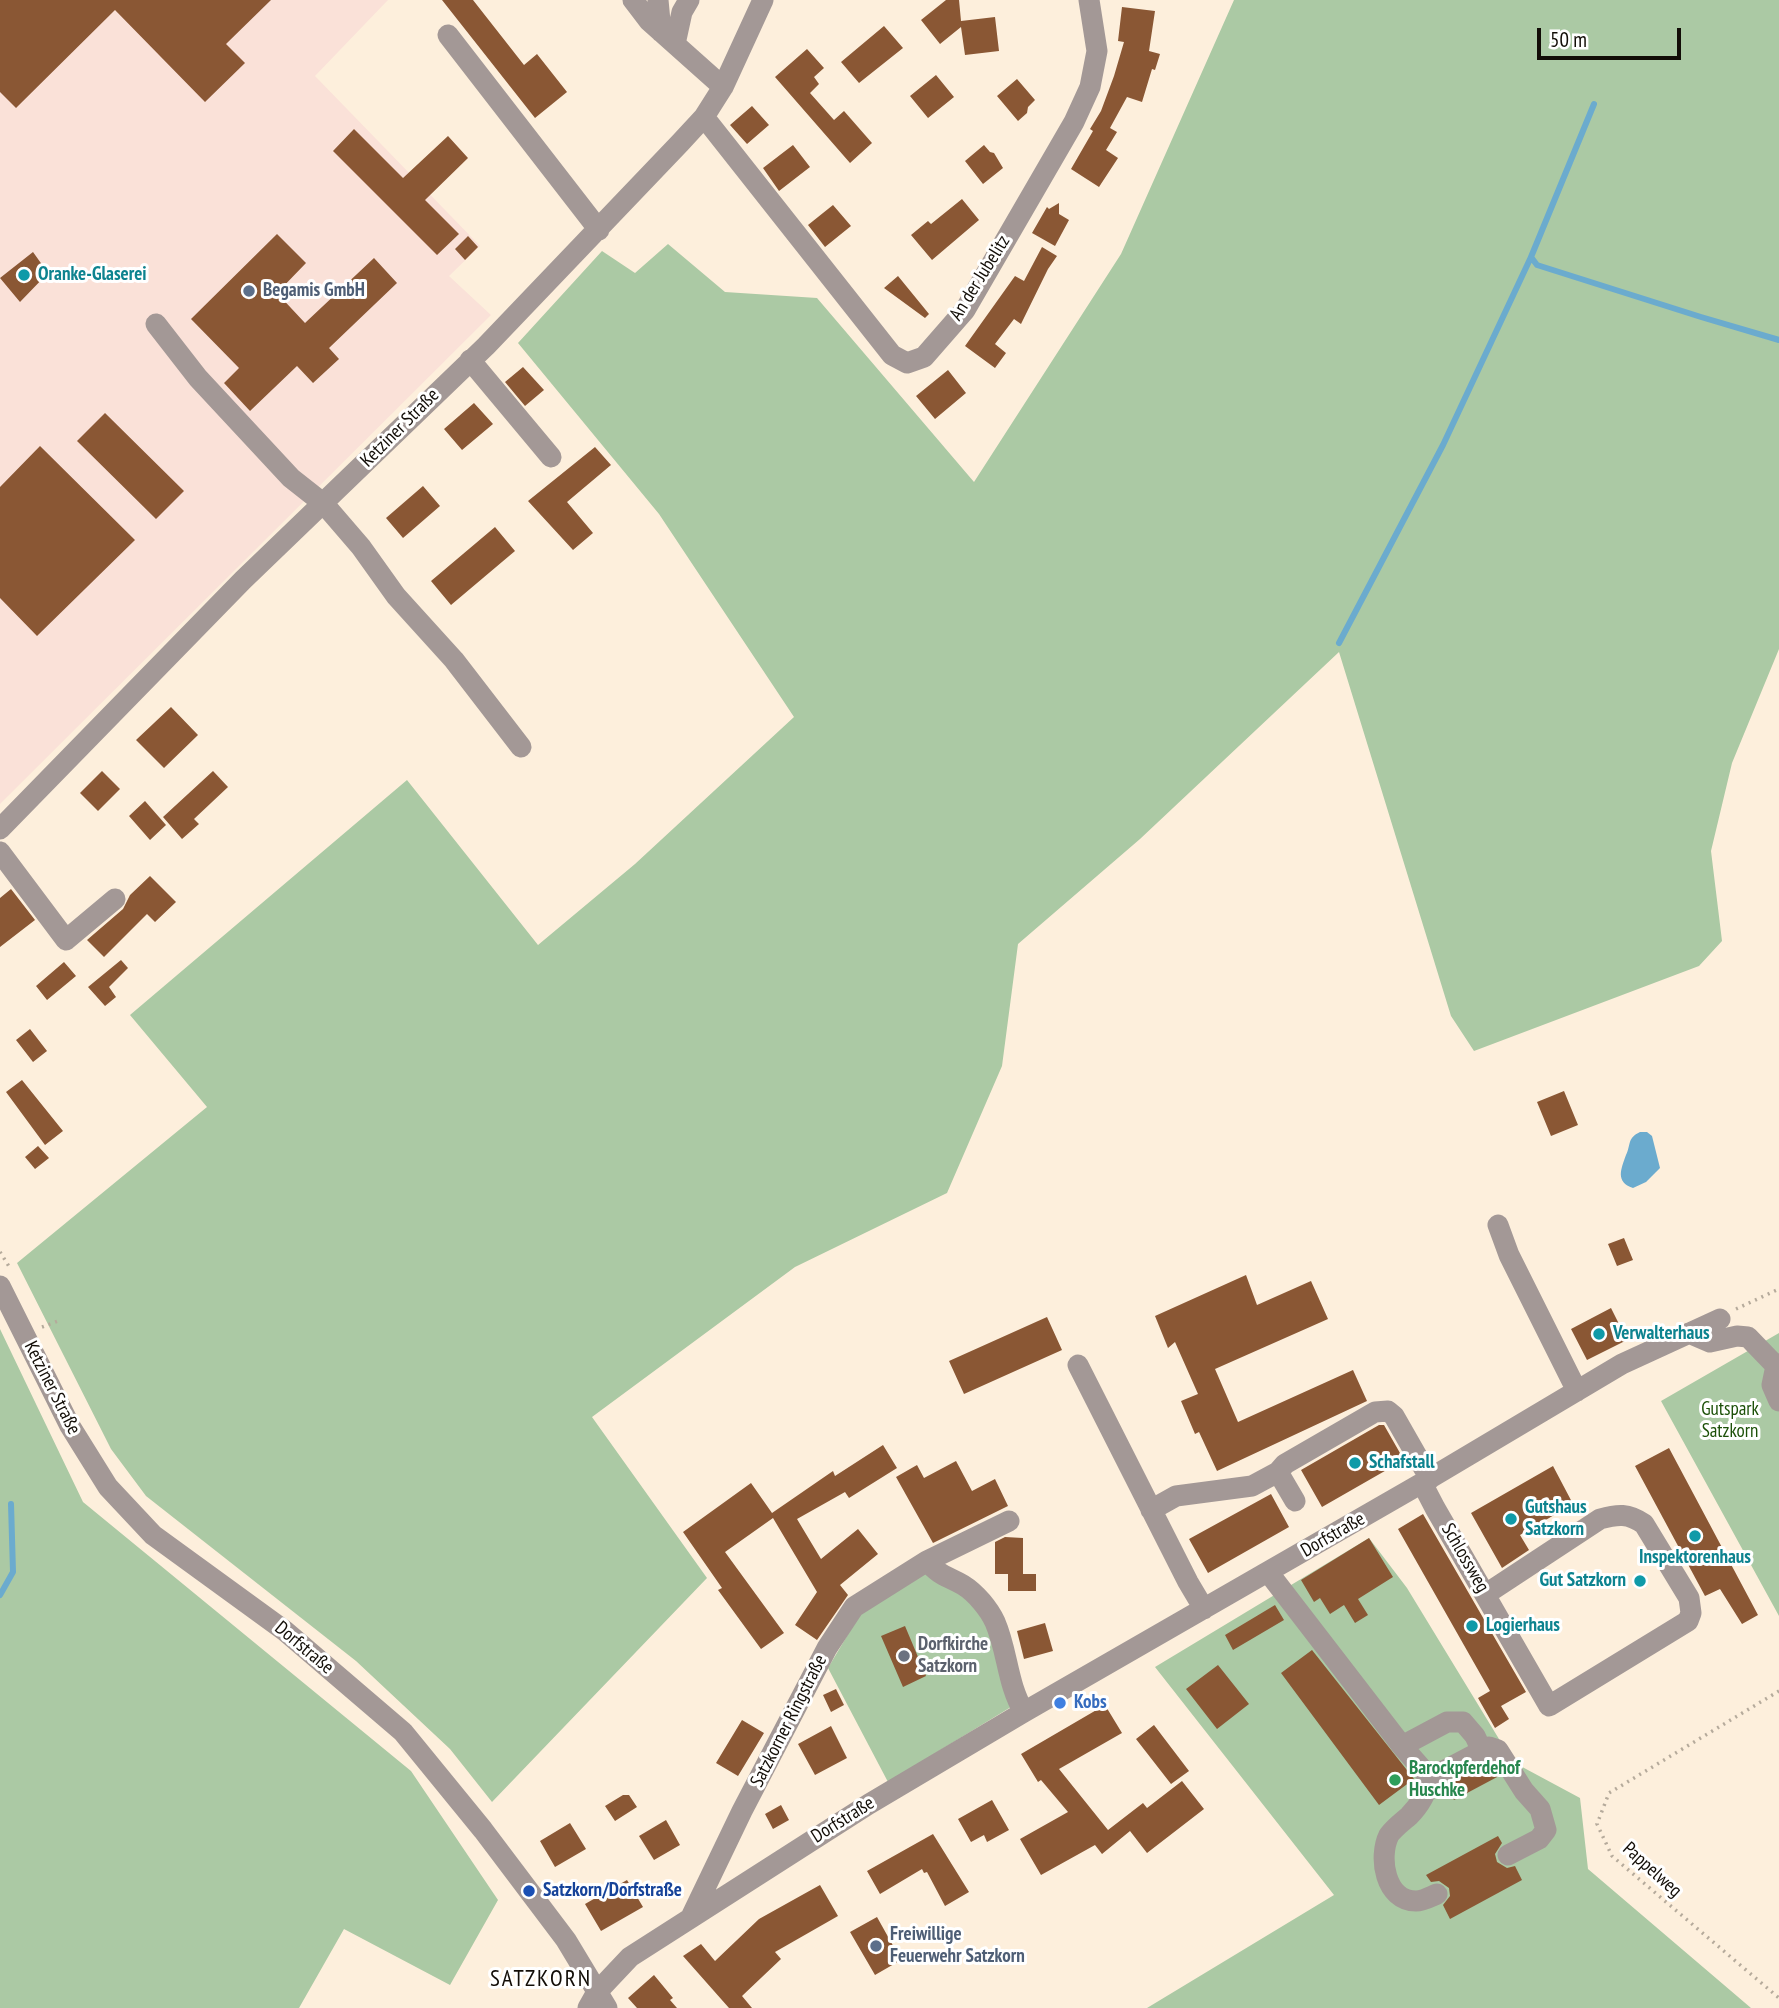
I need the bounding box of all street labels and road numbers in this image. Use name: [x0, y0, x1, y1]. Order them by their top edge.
street label: An der Jubelitz: [945, 231, 1015, 325]
street label: Ketziner Straße: [356, 384, 444, 472]
street label: Ketziner Straße: [19, 1338, 85, 1438]
street label: Dorfstraße: [1297, 1508, 1369, 1562]
street label: Schlossweg: [1436, 1520, 1494, 1596]
street label: Dorfstraße: [270, 1617, 338, 1679]
street label: Satzkorner Ringstraße: [746, 1651, 832, 1791]
street label: Dorfstraße: [807, 1792, 879, 1848]
street label: Pappelweg: [1618, 1838, 1686, 1902]

